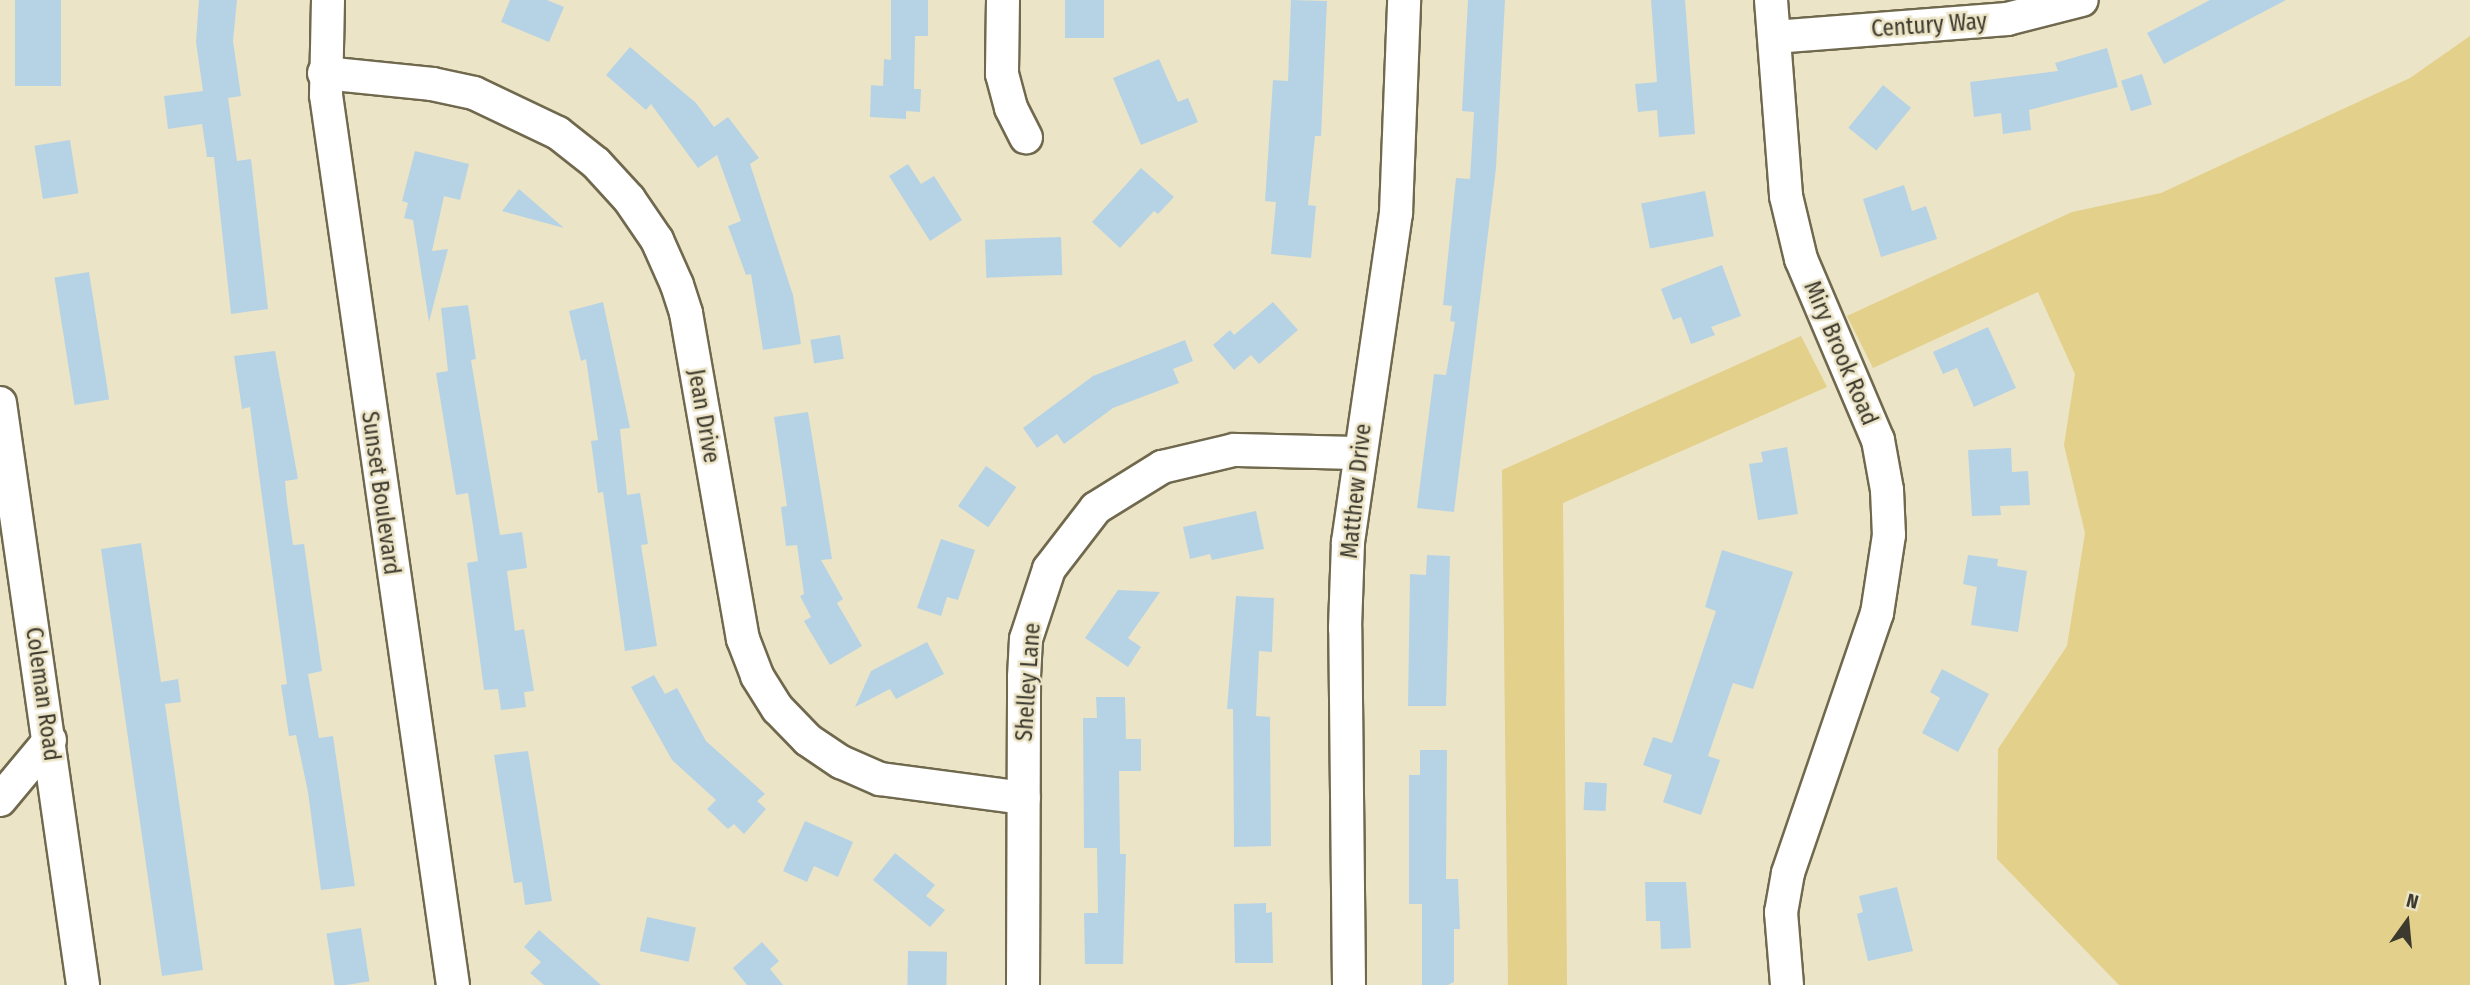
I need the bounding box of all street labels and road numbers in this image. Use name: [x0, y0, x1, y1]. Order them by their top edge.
street label: Century Way: [1870, 7, 1988, 43]
street label: Miry Brook Road: [1798, 277, 1884, 429]
street label: Jean Drive: [682, 367, 726, 465]
street label: Sunset Boulevard: [356, 410, 406, 576]
street label: Matthew Drive: [1335, 422, 1377, 560]
street label: Shelley Lane: [1010, 622, 1046, 742]
street label: Coleman Road: [20, 625, 66, 763]

